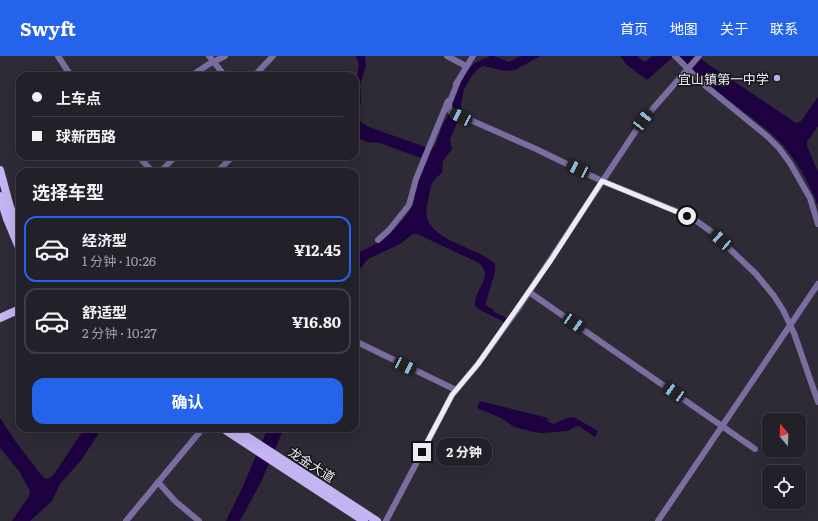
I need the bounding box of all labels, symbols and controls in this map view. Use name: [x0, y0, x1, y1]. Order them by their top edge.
text: Swyft: [20, 14, 76, 42]
text: 首页: [620, 18, 648, 38]
text: 地图: [670, 18, 698, 38]
text: 关于: [720, 18, 748, 38]
text: 联系: [770, 18, 798, 38]
place label: 宜山镇第一中学: [678, 69, 769, 88]
marker: 宜山镇第一中学: [772, 73, 782, 83]
text: 上车点: [56, 86, 101, 109]
car: [448, 106, 474, 128]
car: [631, 107, 655, 133]
text: 球新西路: [56, 124, 116, 147]
car: [565, 158, 591, 180]
text: 选择车型: [32, 178, 104, 205]
route start: [678, 207, 696, 225]
text: 经济型: [82, 228, 127, 251]
car: [708, 228, 734, 252]
icon: car: [34, 231, 70, 267]
text: ¥12.45: [294, 238, 341, 261]
text: 1 分钟 · 10:26: [82, 251, 156, 270]
text: 舒适型: [82, 300, 127, 323]
icon: car: [34, 303, 70, 339]
text: ¥16.80: [292, 310, 341, 333]
car: [561, 311, 587, 335]
text: 2 分钟 · 10:27: [82, 323, 157, 342]
car: [392, 355, 418, 377]
button: 确认: [32, 378, 343, 424]
car: [661, 380, 687, 404]
north arrow: [762, 413, 806, 457]
map controls: [762, 413, 806, 509]
callout: 2 分钟: [436, 438, 492, 466]
street label: 龙金大道: [285, 442, 339, 486]
text: 2 分钟: [446, 442, 482, 461]
route end: [413, 443, 431, 461]
button: locate: [762, 465, 806, 509]

